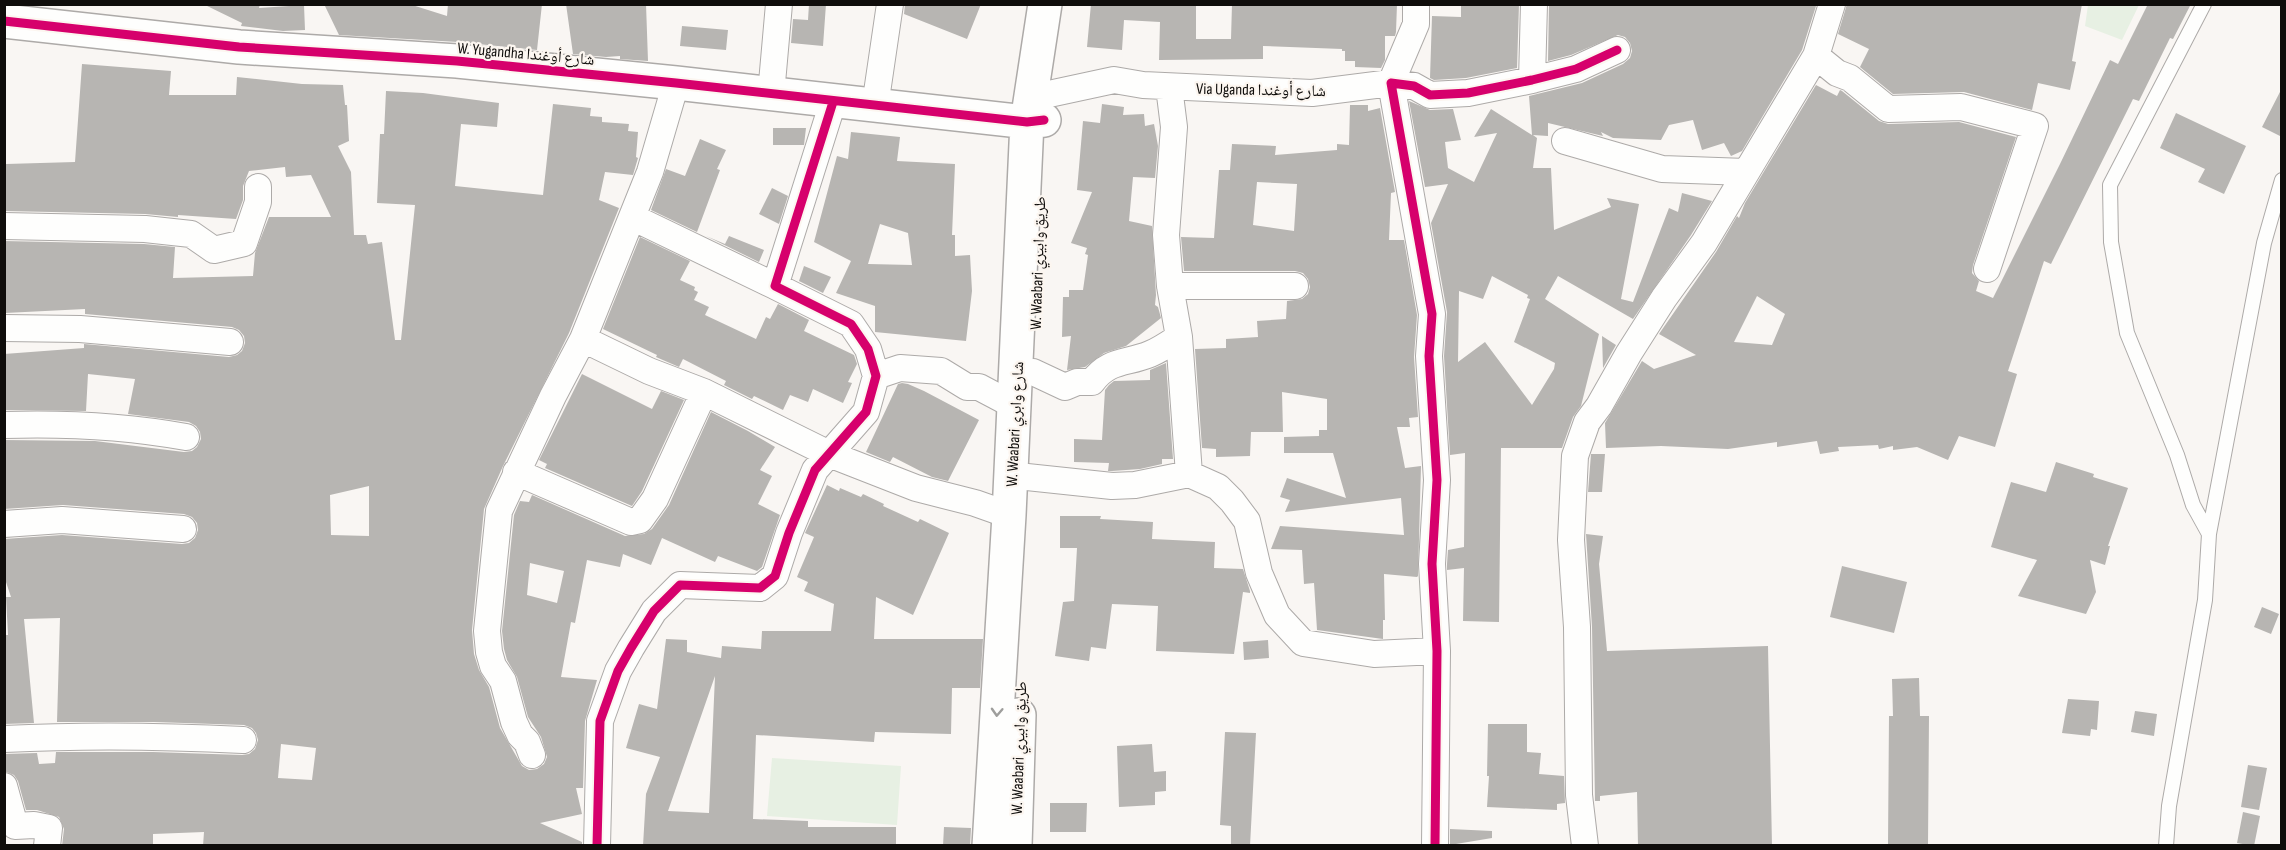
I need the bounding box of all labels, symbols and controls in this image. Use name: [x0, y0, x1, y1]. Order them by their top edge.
street label: W. Yugandha شارع أوغندا: [456, 38, 595, 70]
street label: Via Uganda شارع أوغندا: [1196, 79, 1326, 101]
street label: W. Waabari طريق وابيري: [1027, 196, 1052, 330]
street label: W. Waabari شارع وابري: [1003, 361, 1030, 487]
street label: W. Waabari طريق وابيري: [1008, 681, 1033, 815]
one-way arrow: [991, 707, 1004, 716]

